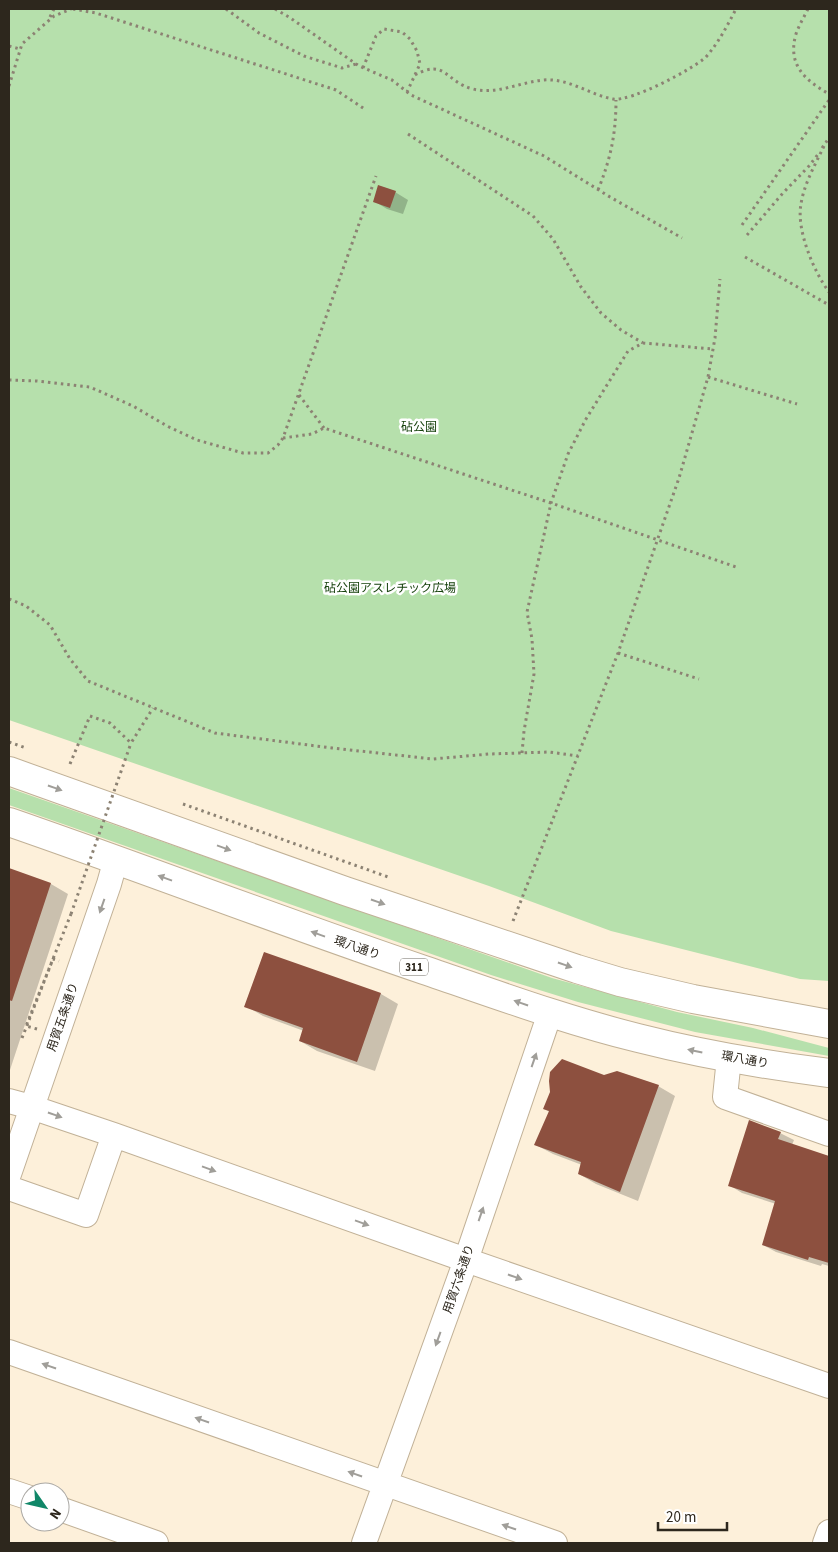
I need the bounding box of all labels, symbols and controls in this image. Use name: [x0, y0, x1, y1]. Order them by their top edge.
park label: 砧公園: [401, 419, 437, 436]
park label: 砧公園アスレチック広場: [324, 580, 456, 597]
one-way arrow: [47, 784, 62, 792]
one-way arrow: [217, 845, 232, 852]
one-way arrow: [158, 874, 173, 881]
one-way arrow: [98, 899, 106, 914]
one-way arrow: [370, 899, 385, 906]
one-way arrow: [310, 930, 325, 938]
street label: 環八通り: [332, 932, 382, 964]
road number: 311: [400, 959, 428, 976]
one-way arrow: [557, 962, 572, 969]
street label: 用賀五条通り: [43, 980, 83, 1054]
one-way arrow: [514, 999, 529, 1007]
one-way arrow: [687, 1047, 702, 1055]
street label: 環八通り: [720, 1047, 770, 1073]
one-way arrow: [531, 1053, 538, 1068]
one-way arrow: [48, 1112, 63, 1119]
one-way arrow: [202, 1165, 217, 1173]
one-way arrow: [478, 1206, 486, 1221]
one-way arrow: [355, 1219, 370, 1227]
street label: 用賀六条通り: [439, 1242, 479, 1316]
one-way arrow: [508, 1273, 523, 1281]
one-way arrow: [434, 1332, 442, 1347]
one-way arrow: [41, 1362, 56, 1369]
one-way arrow: [194, 1416, 209, 1424]
one-way arrow: [347, 1470, 362, 1478]
north arrow: [20, 1482, 70, 1532]
scale bar: [658, 1500, 727, 1532]
text: N: [44, 1504, 66, 1523]
text: 20 m: [666, 1507, 696, 1528]
one-way arrow: [501, 1523, 516, 1530]

